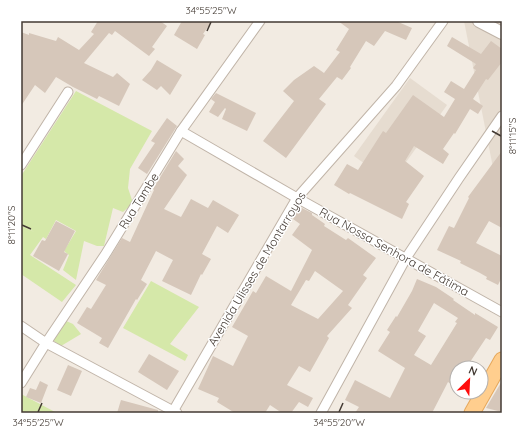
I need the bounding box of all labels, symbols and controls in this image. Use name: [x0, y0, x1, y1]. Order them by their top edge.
text: 34°55'25"W: [185, 4, 237, 17]
text: 8°11'15"S: [506, 117, 519, 154]
street label: Rua Tambe: [115, 170, 162, 232]
street label: Avenida Ulisses de Montarroyos: [204, 189, 309, 349]
street label: Rua Nossa Senhora de Fátima: [317, 204, 472, 299]
text: 8°11'20"S: [5, 205, 18, 245]
north arrow: [449, 360, 489, 400]
text: N: [467, 363, 480, 379]
text: 34°55'25"W: [12, 416, 64, 429]
text: 34°55'20"W: [313, 416, 365, 429]

